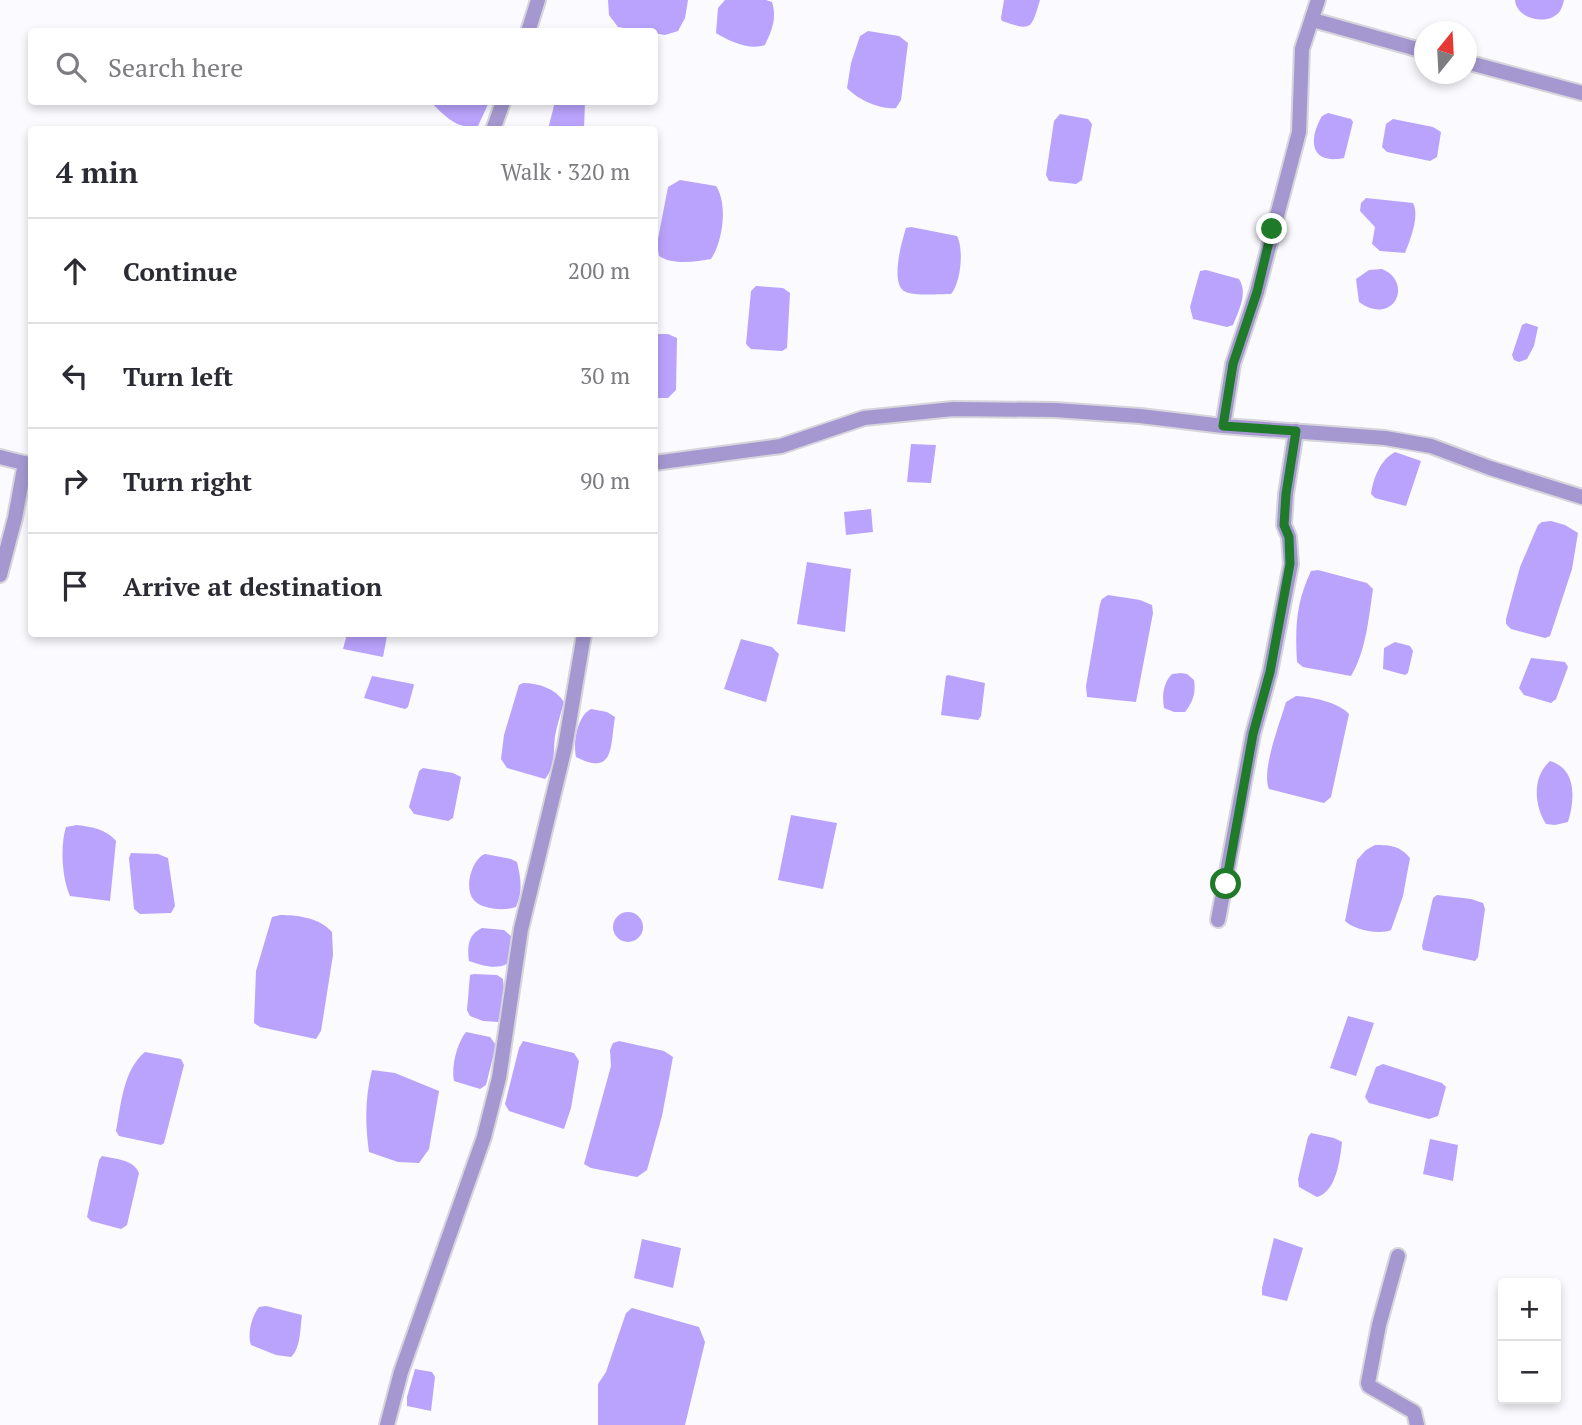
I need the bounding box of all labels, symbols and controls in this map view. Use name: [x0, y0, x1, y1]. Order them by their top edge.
north arrow: [1414, 21, 1477, 84]
search box: [28, 28, 658, 105]
icon: search: [52, 48, 90, 86]
text: Search here: [108, 50, 243, 84]
text: 4 min: [56, 152, 138, 192]
text: Walk · 320 m: [501, 156, 630, 187]
route end: [1256, 213, 1287, 244]
icon: ahead: [56, 252, 94, 290]
text: Continue: [123, 254, 237, 288]
text: 200 m: [568, 255, 630, 286]
icon: left: [56, 357, 94, 395]
text: Turn left: [123, 359, 233, 393]
text: 30 m: [580, 360, 630, 391]
icon: right: [56, 462, 94, 500]
text: Turn right: [123, 464, 252, 498]
text: 90 m: [580, 465, 630, 496]
icon: arrive: [56, 567, 94, 605]
text: Arrive at destination: [123, 569, 382, 603]
route start: [1210, 868, 1241, 899]
map controls: [1498, 1278, 1561, 1404]
button: +: [1498, 1278, 1561, 1341]
button: −: [1498, 1341, 1561, 1404]

